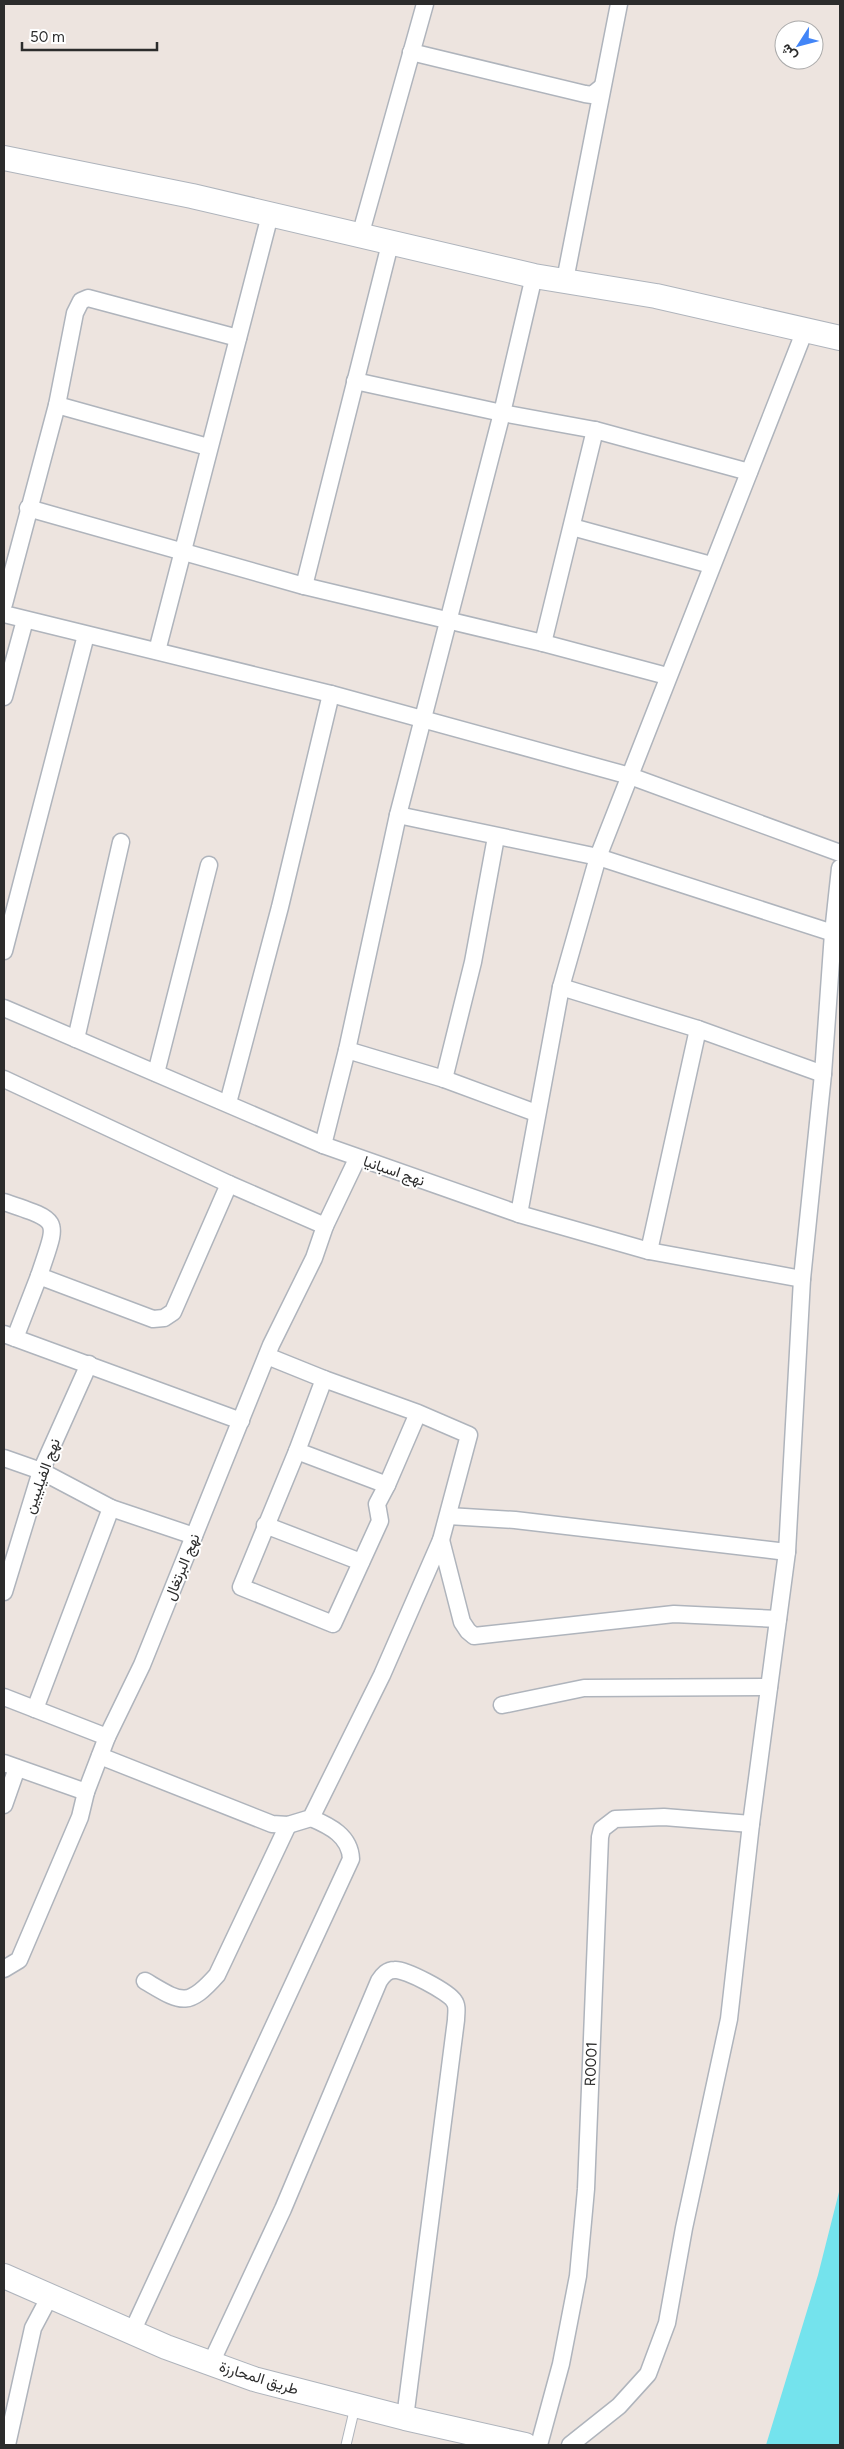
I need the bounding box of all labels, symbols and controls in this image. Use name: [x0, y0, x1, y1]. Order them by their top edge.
scale bar: [22, 20, 158, 52]
north arrow: [774, 20, 824, 70]
text: 50 m: [30, 28, 65, 46]
text: ش: [777, 40, 801, 64]
street label: نهج اسبانيا: [360, 1152, 427, 1192]
street label: نهج الفيليبين: [20, 1436, 66, 1517]
street label: نهج البرتغال: [160, 1531, 205, 1604]
street label: R0001: [581, 2041, 601, 2087]
street label: طريق المحارزة: [217, 2357, 301, 2400]

